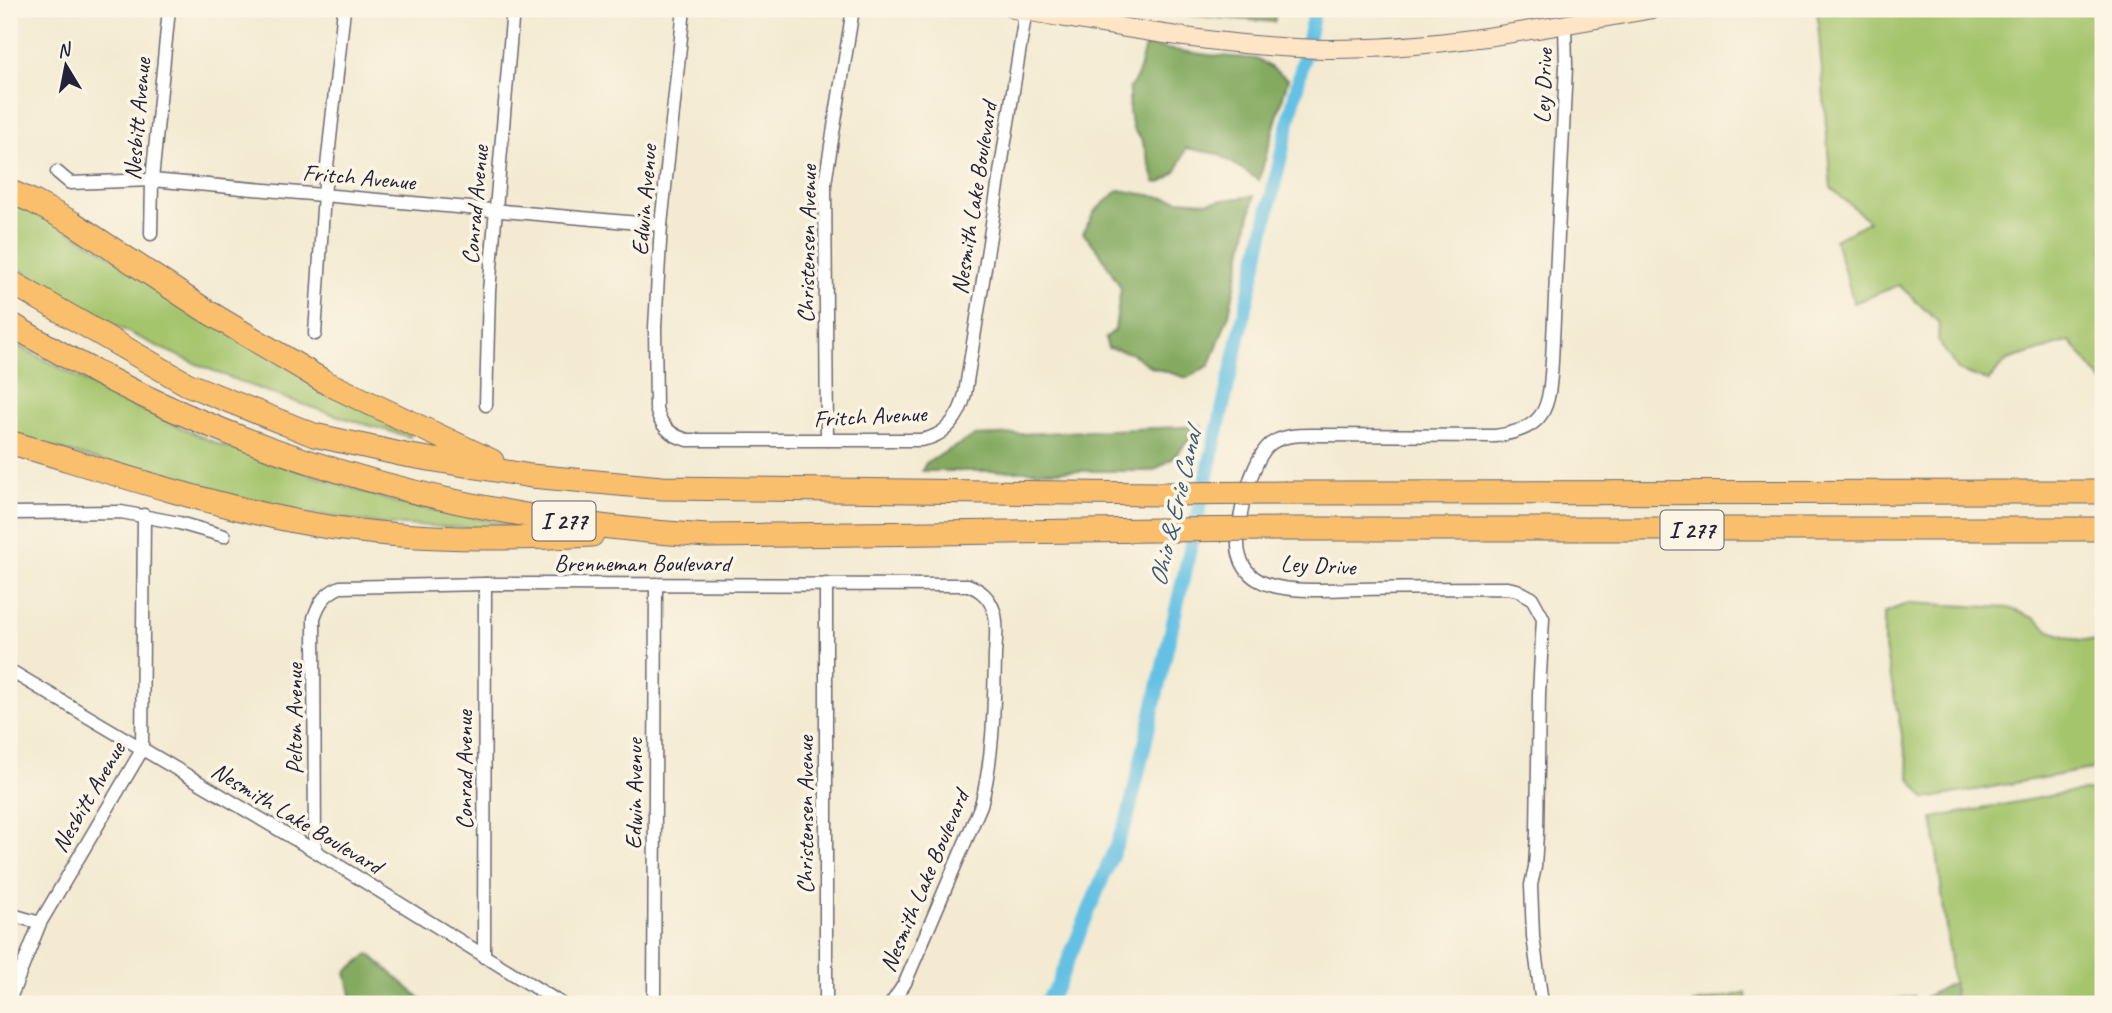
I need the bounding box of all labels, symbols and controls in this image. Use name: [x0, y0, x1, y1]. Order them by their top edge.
north arrow: [32, 32, 102, 102]
text: N: [55, 37, 74, 63]
street label: Ley Drive: [1527, 46, 1559, 124]
street label: Nesbitt Avenue: [117, 54, 157, 181]
street label: Nesmith Lake Boulevard: [944, 96, 1005, 296]
street label: Edwin Avenue: [624, 141, 664, 257]
street label: Conrad Avenue: [455, 142, 495, 266]
street label: Fritch Avenue: [301, 157, 419, 197]
street label: Christensen Avenue: [791, 162, 823, 323]
street label: Fritch Avenue: [813, 398, 929, 434]
water label: Ohio & Erie Canal: [1141, 418, 1211, 590]
road number: I 277: [532, 502, 596, 540]
road number: I 277: [1660, 510, 1724, 550]
street label: Brenneman Boulevard: [554, 548, 734, 578]
street label: Ley Drive: [1280, 548, 1358, 582]
street label: Pelton Avenue: [279, 661, 309, 774]
street label: Conrad Avenue: [449, 708, 479, 830]
street label: Christensen Avenue: [790, 734, 820, 894]
street label: Nesbitt Avenue: [44, 735, 133, 858]
street label: Edwin Avenue: [619, 736, 649, 849]
street label: Nesmith Lake Boulevard: [206, 755, 391, 883]
street label: Nesmith Lake Boulevard: [872, 782, 977, 976]

